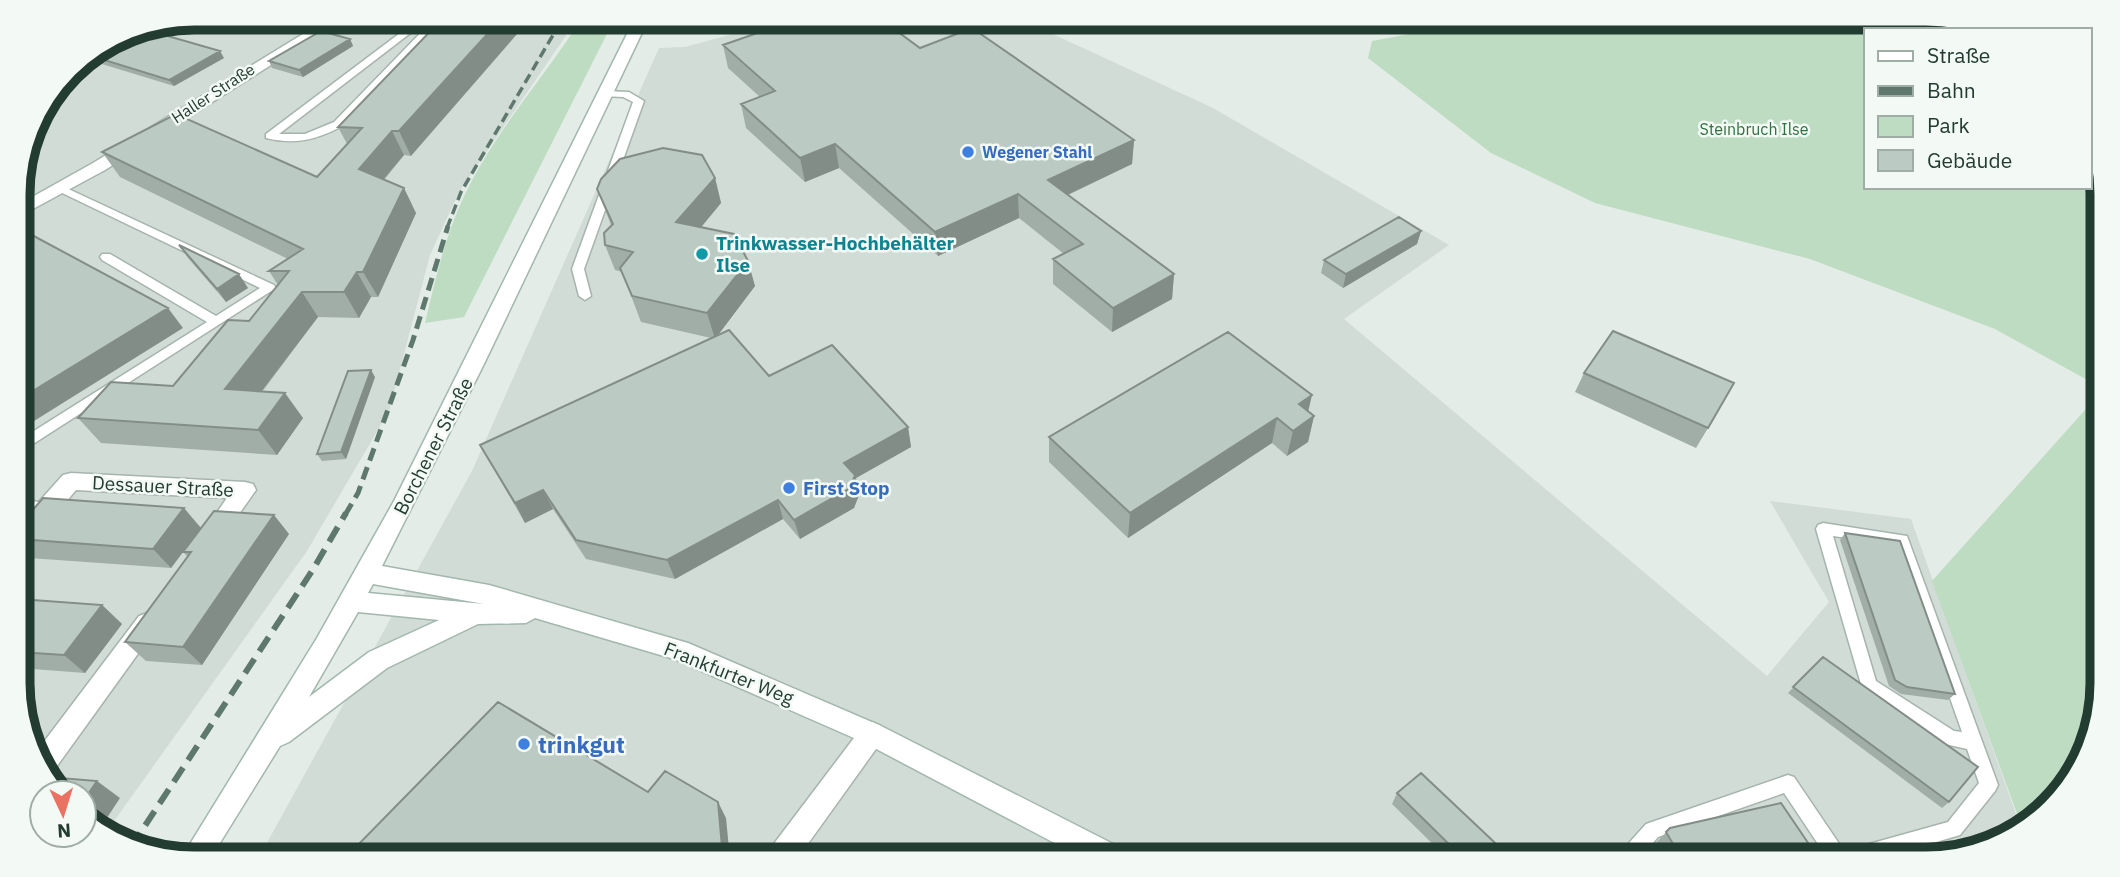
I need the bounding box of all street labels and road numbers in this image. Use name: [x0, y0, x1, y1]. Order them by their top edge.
street label: Haller Straße: [168, 59, 259, 127]
street label: Borchener Straße: [388, 373, 478, 519]
street label: Dessauer Straße: [92, 470, 234, 502]
street label: Frankfurter Weg: [661, 636, 797, 710]

